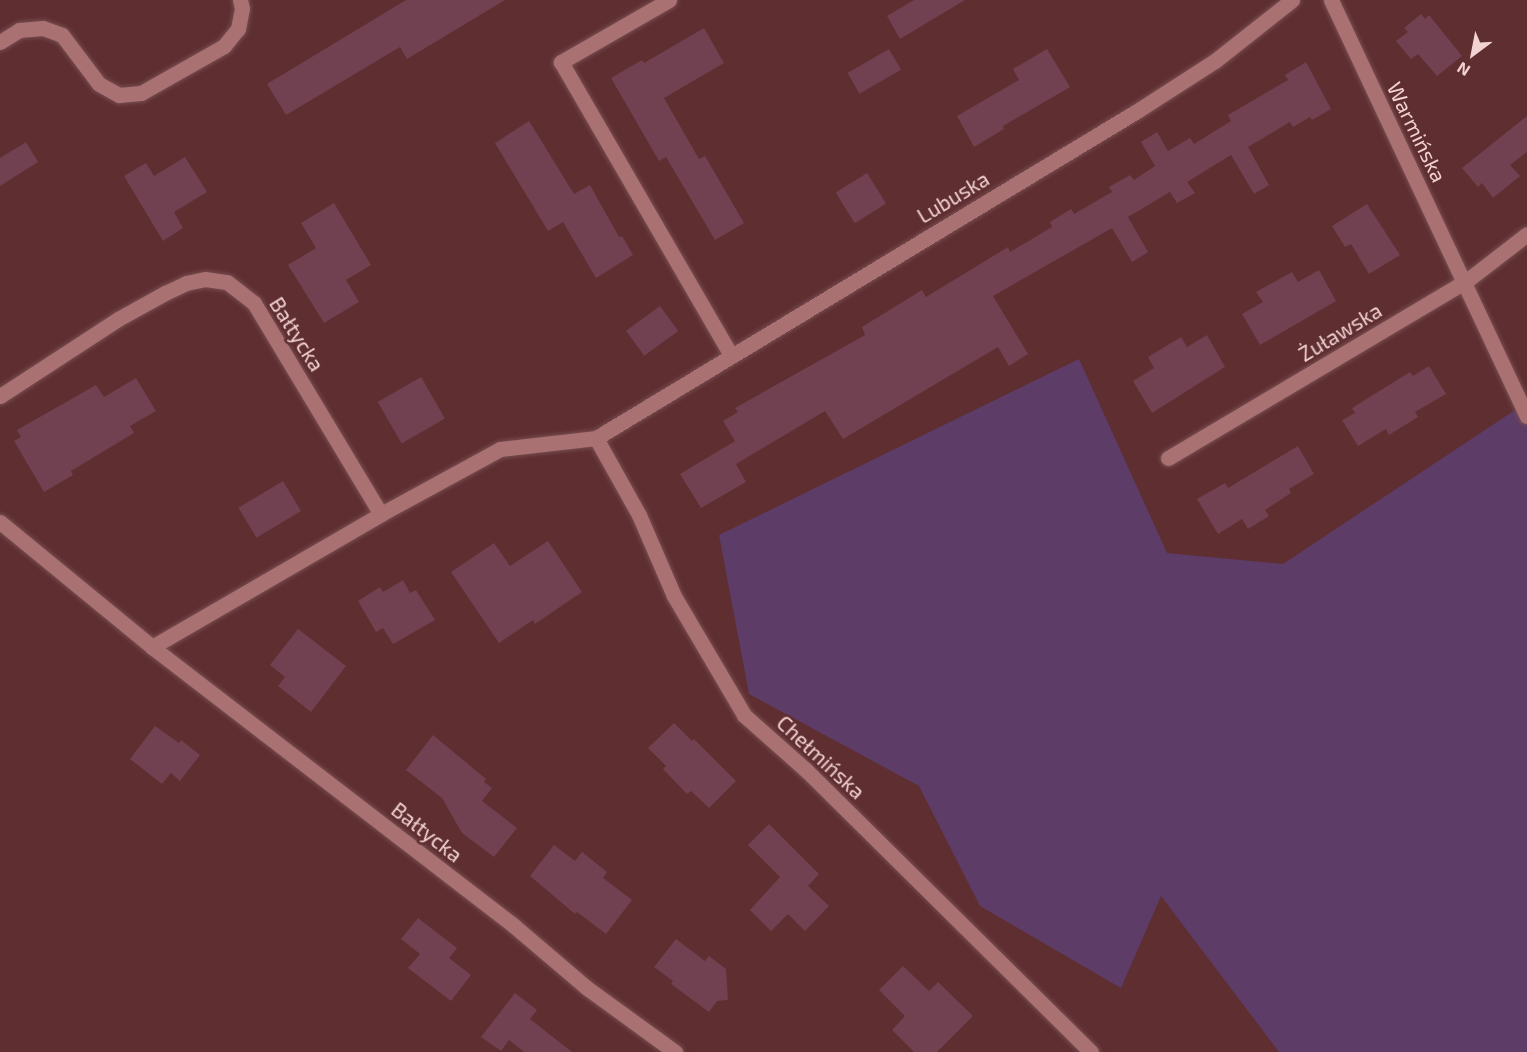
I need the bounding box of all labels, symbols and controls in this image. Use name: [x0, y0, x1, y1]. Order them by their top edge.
north arrow: [1443, 24, 1503, 84]
text: N: [1453, 59, 1473, 81]
street label: Warmińska: [1382, 78, 1452, 186]
street label: Lubuska: [912, 166, 994, 228]
street label: Bałtycka: [264, 292, 330, 376]
street label: Żuławska: [1294, 297, 1386, 367]
street label: Chełmińska: [772, 710, 870, 804]
street label: Bałtycka: [387, 797, 467, 867]

